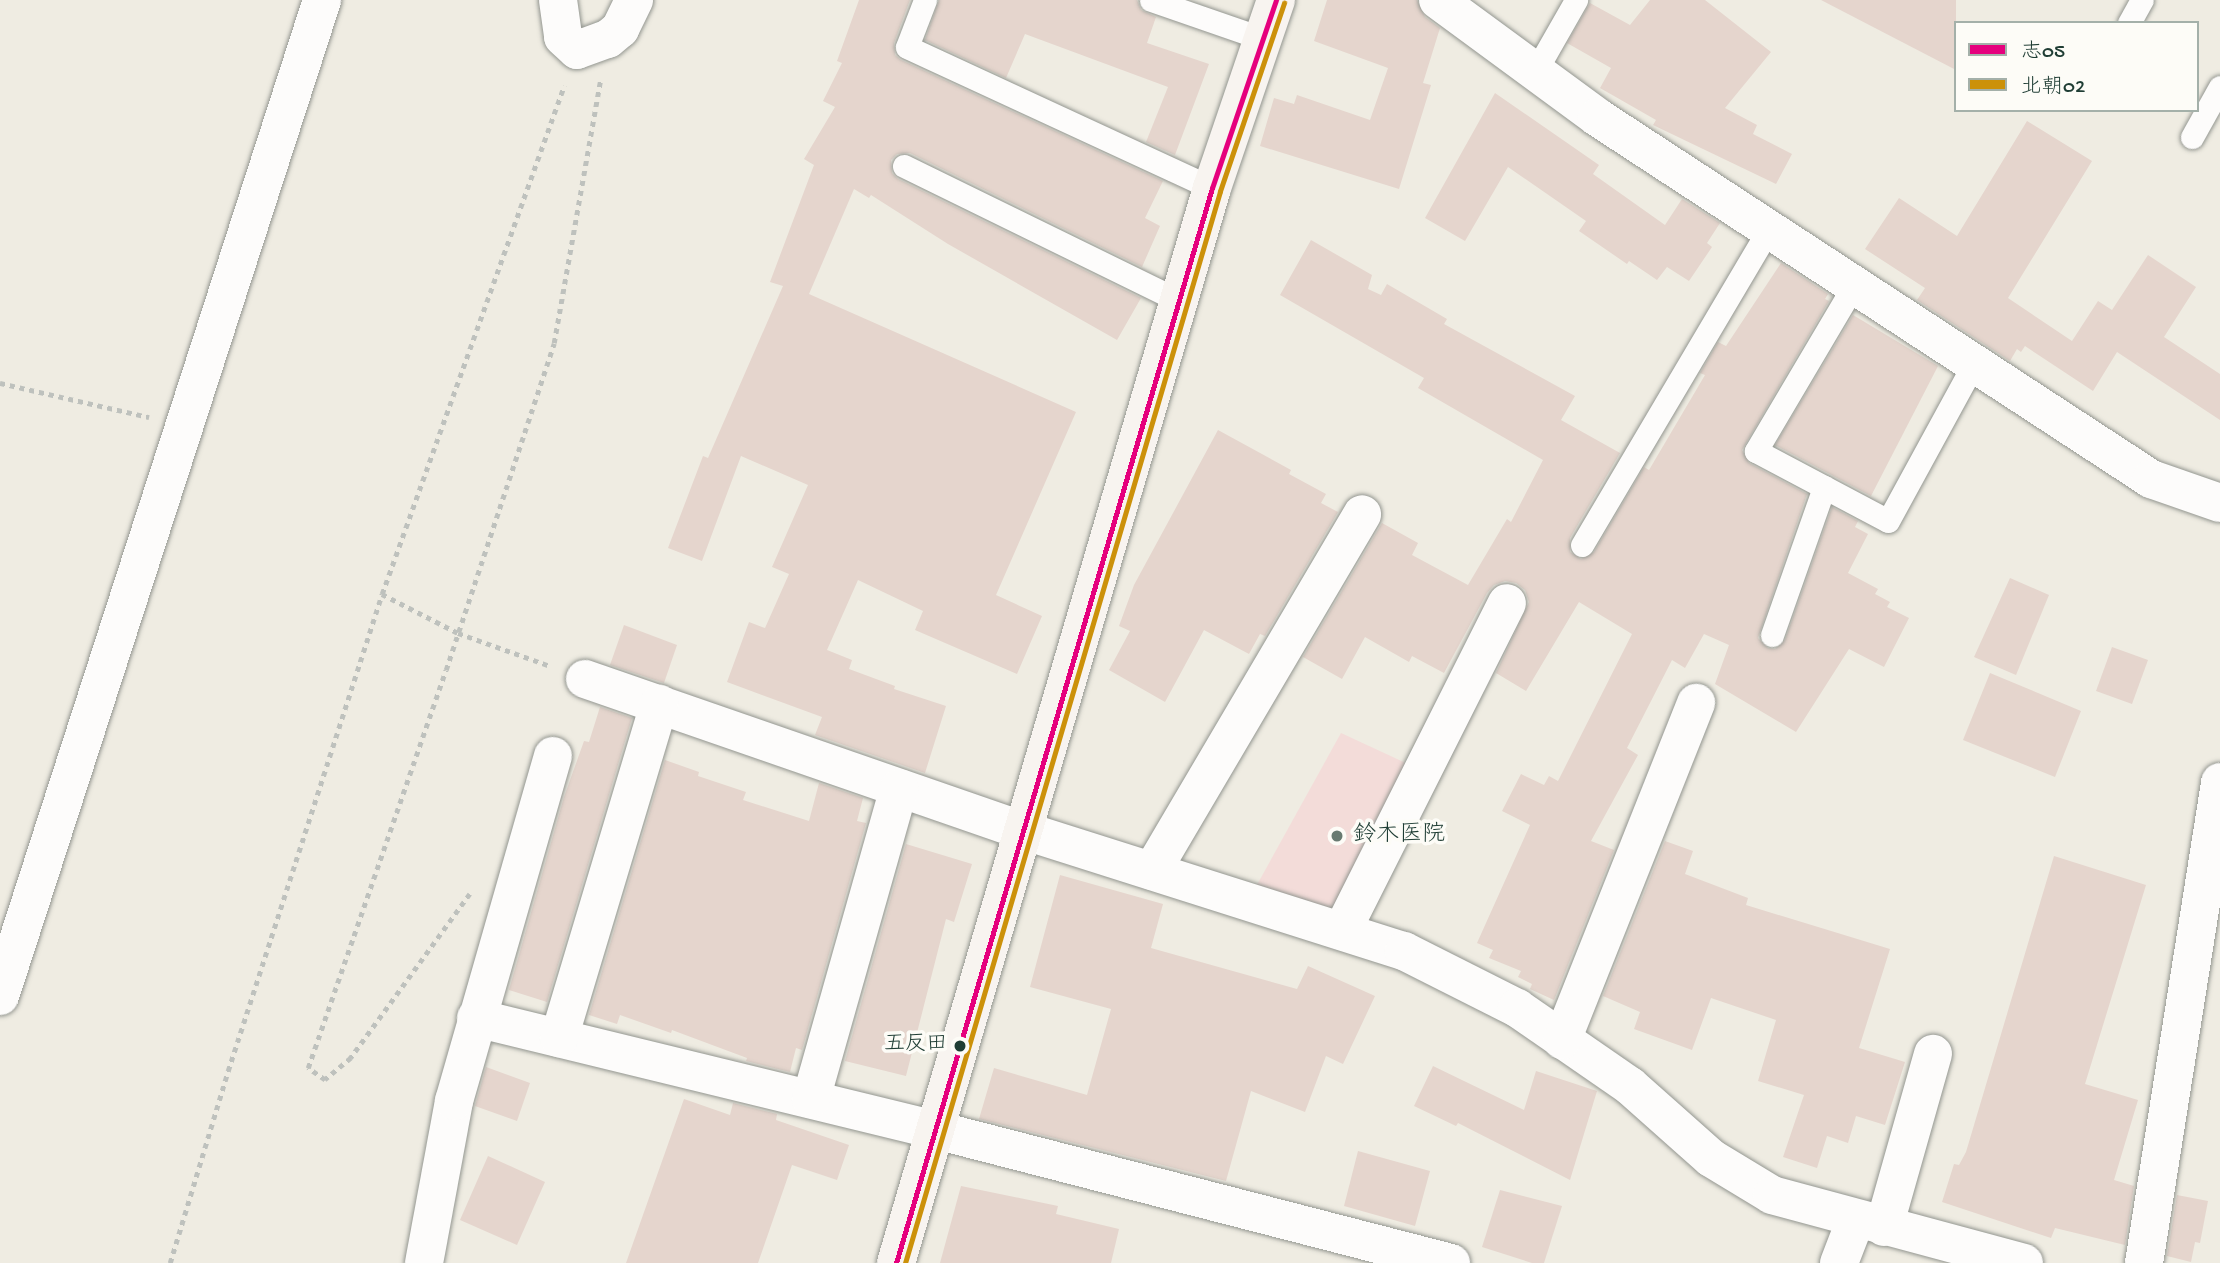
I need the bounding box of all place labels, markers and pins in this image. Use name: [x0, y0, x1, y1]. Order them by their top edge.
place label: 鈴木医院: [1353, 822, 1445, 850]
marker: 鈴木医院: [1327, 826, 1347, 846]
place label: 五反田: [884, 1033, 947, 1059]
marker: 五反田: [953, 1039, 967, 1053]

